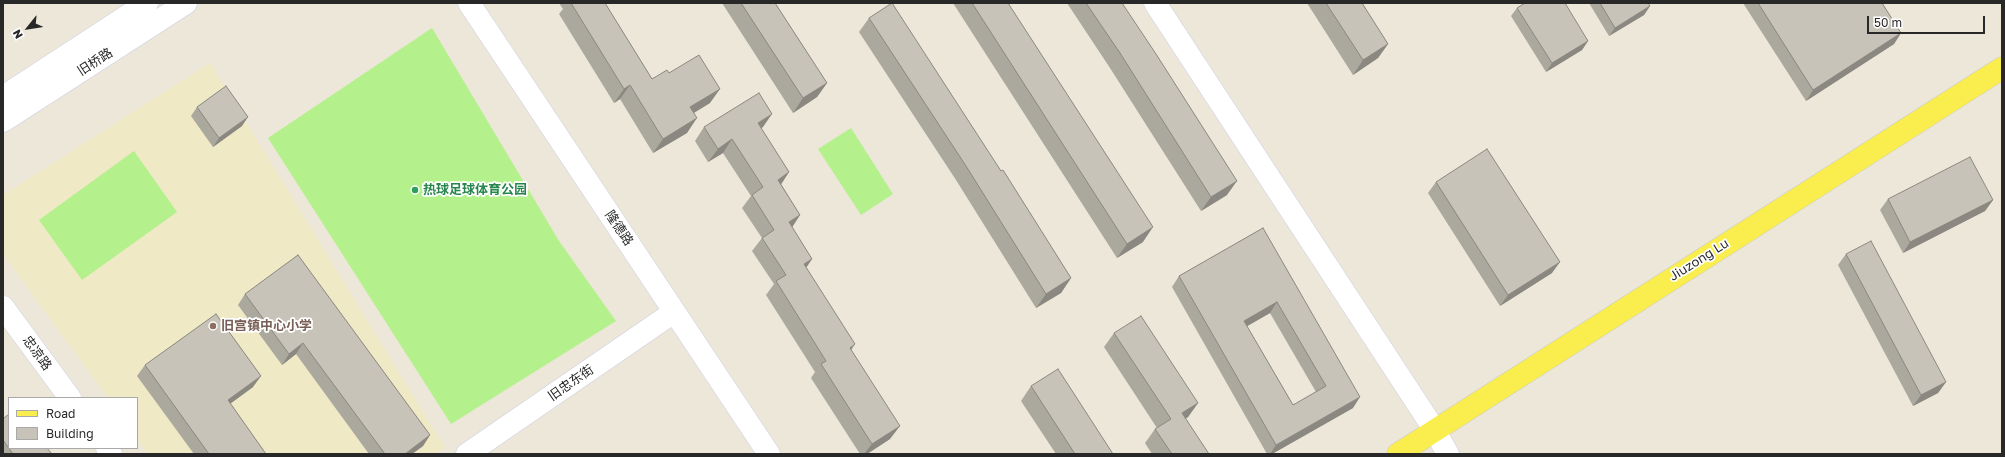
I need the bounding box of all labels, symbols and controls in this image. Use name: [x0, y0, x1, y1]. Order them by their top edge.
north arrow: [8, 8, 48, 48]
scale bar: [1869, 8, 1987, 34]
text: 50 m: [1874, 15, 1902, 30]
text: N: [9, 27, 25, 41]
street label: 旧桥路: [74, 45, 116, 79]
place label: 热球足球体育公园: [423, 182, 527, 198]
marker: 热球足球体育公园: [410, 185, 420, 195]
street label: 隆德路: [602, 207, 636, 249]
street label: Jiuzong Lu: [1666, 236, 1732, 284]
place label: 旧宫镇中心小学: [221, 318, 312, 334]
marker: 旧宫镇中心小学: [208, 321, 218, 331]
street label: 忠凉路: [19, 333, 55, 373]
street label: 旧忠东街: [545, 362, 597, 404]
legend: [8, 397, 138, 449]
text: Road: [46, 406, 75, 421]
text: Building: [46, 426, 94, 441]

